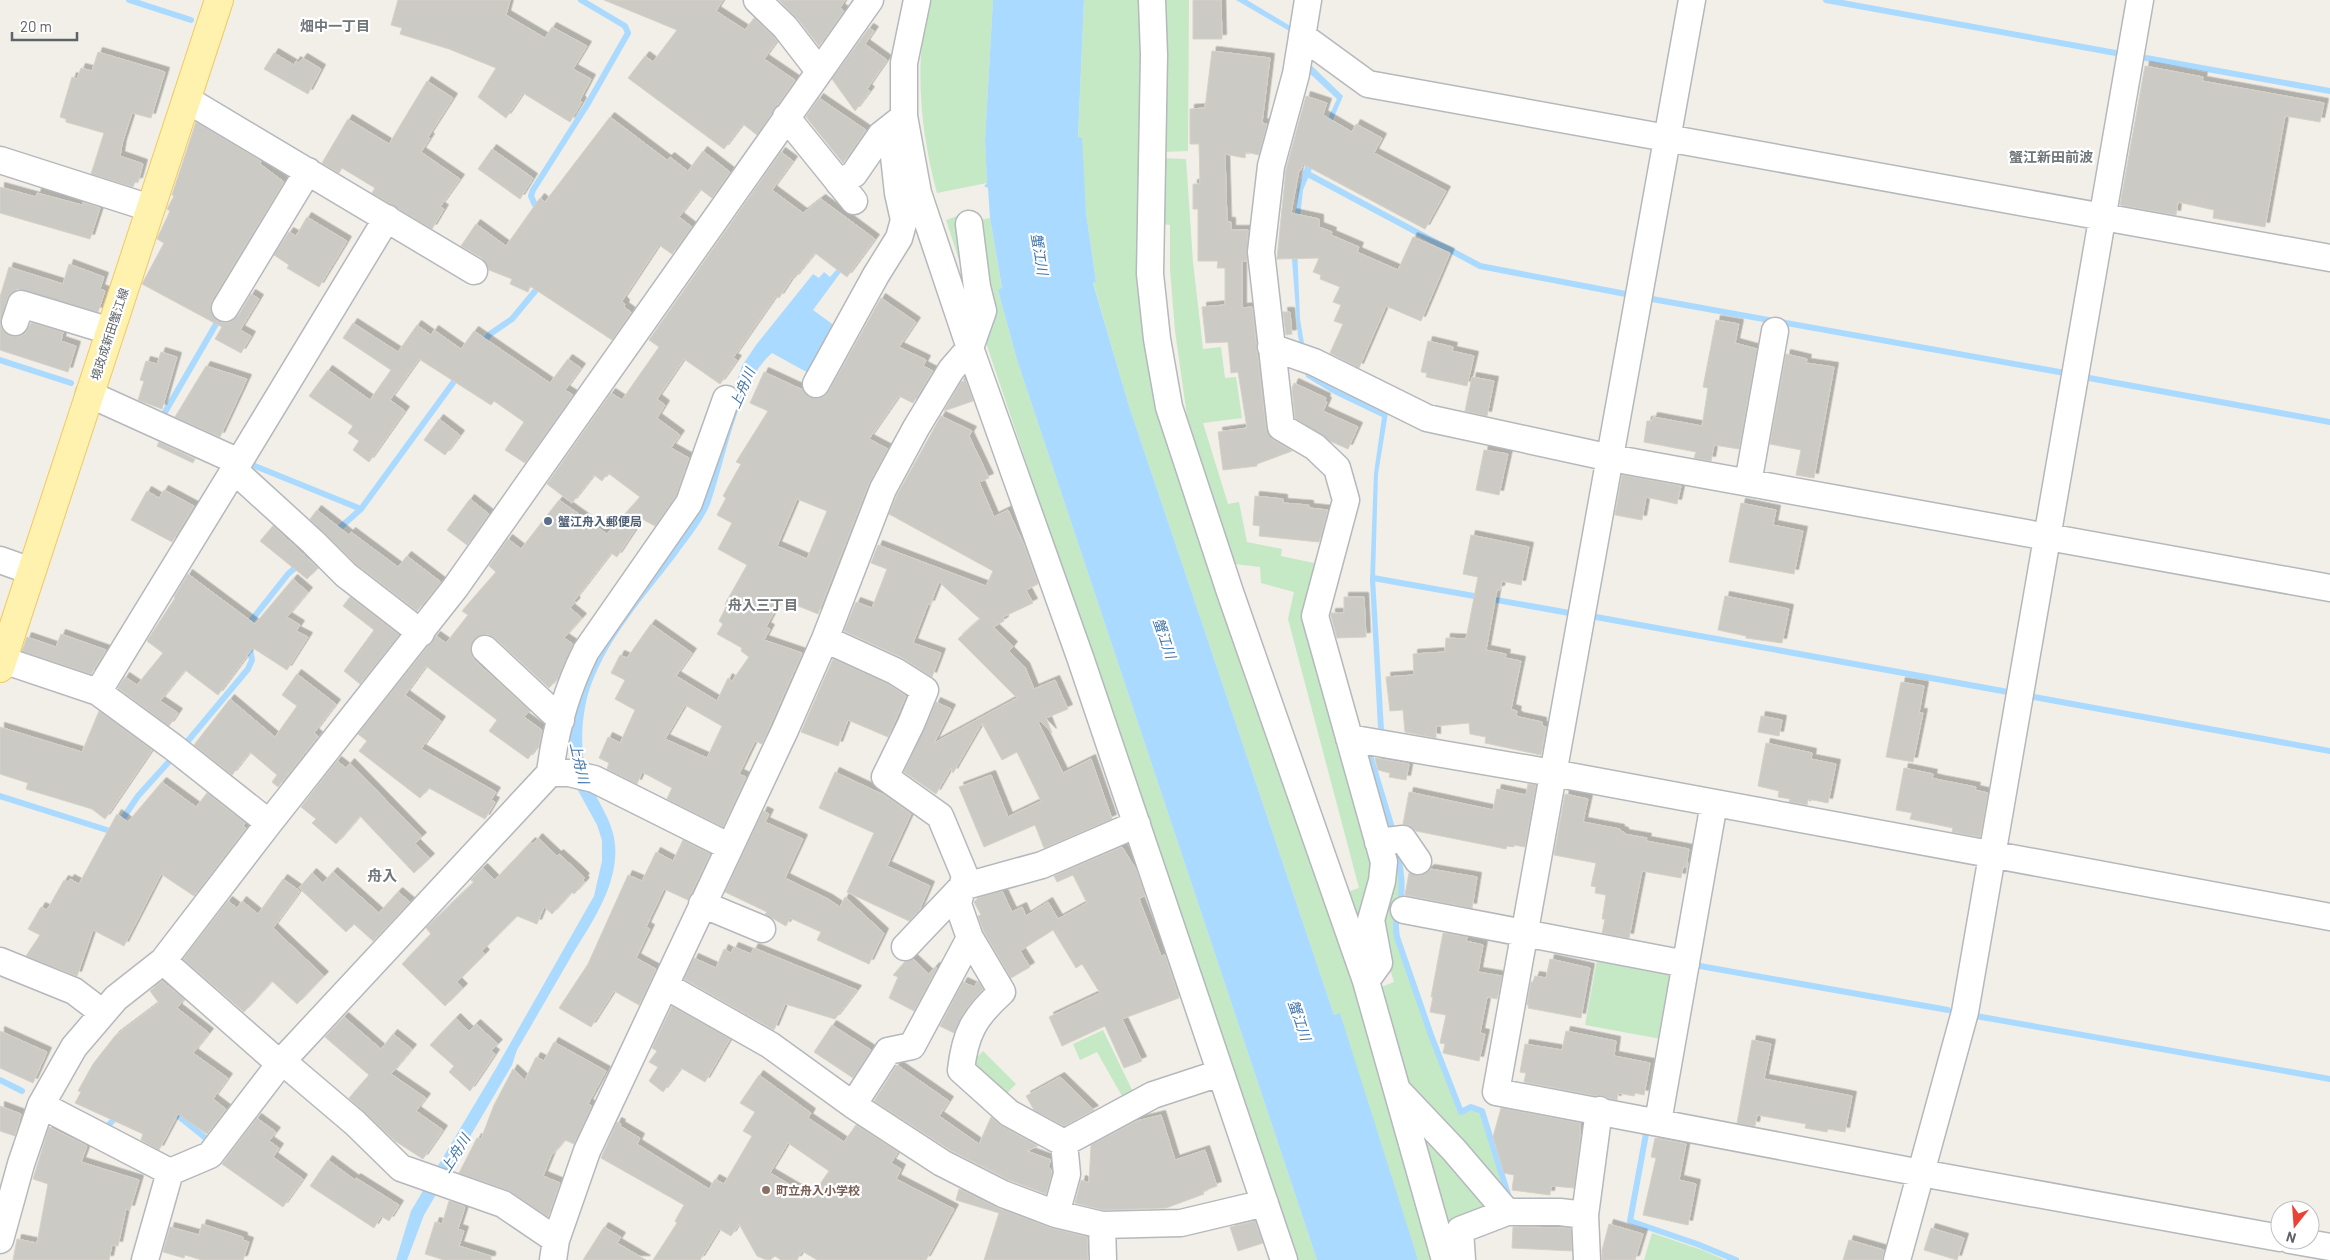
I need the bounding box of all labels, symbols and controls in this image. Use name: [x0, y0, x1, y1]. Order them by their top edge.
scale bar: [12, 10, 78, 42]
text: 20 m: [20, 17, 52, 35]
district label: 畑中一丁目: [300, 17, 370, 34]
district label: 蟹江新田前波: [2009, 148, 2093, 165]
water label: 蟹江川: [1028, 232, 1052, 278]
street label: 境政成新田蟹江線: [88, 286, 130, 382]
water label: 上舟川: [726, 364, 759, 411]
place label: 蟹江舟入郵便局: [558, 514, 642, 528]
marker: 蟹江舟入郵便局: [542, 515, 554, 527]
district label: 舟入三丁目: [728, 596, 798, 613]
water label: 蟹江川: [1150, 615, 1181, 663]
water label: 上舟川: [567, 741, 593, 787]
district label: 舟入: [367, 866, 397, 884]
water label: 蟹江川: [1285, 997, 1316, 1045]
water label: 上舟川: [437, 1129, 474, 1175]
place label: 町立舟入小学校: [776, 1183, 860, 1197]
marker: 町立舟入小学校: [760, 1184, 772, 1196]
north arrow: [2270, 1200, 2320, 1250]
text: N: [2284, 1228, 2298, 1247]

